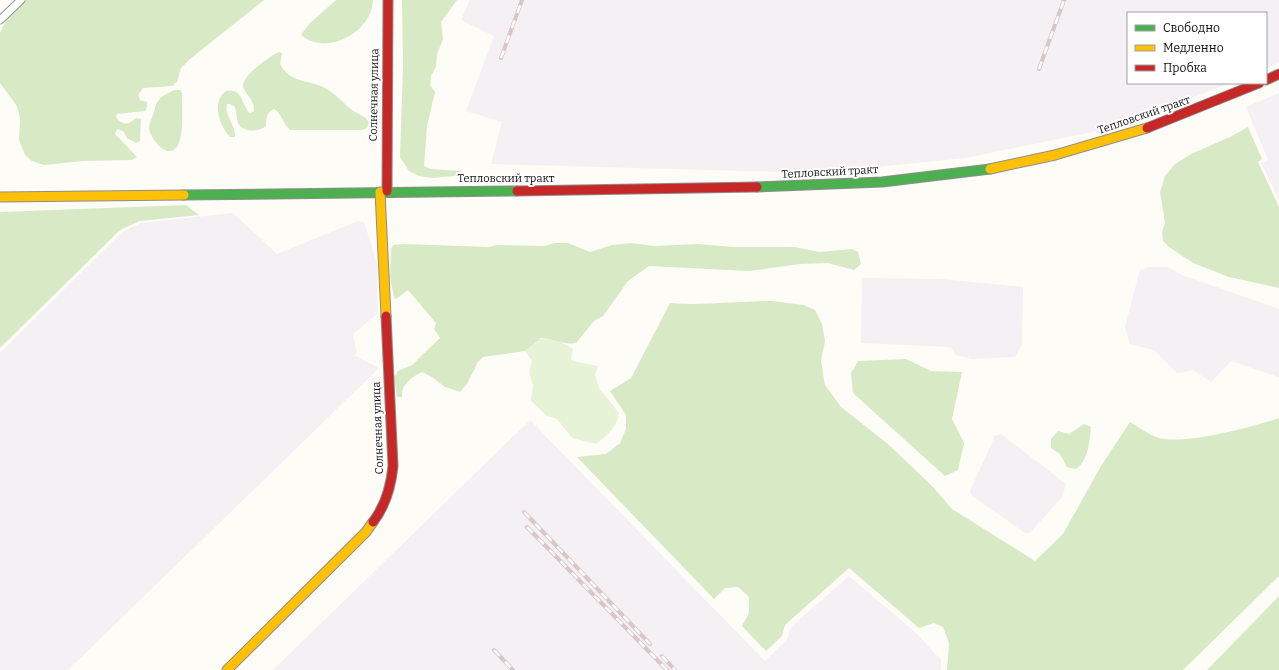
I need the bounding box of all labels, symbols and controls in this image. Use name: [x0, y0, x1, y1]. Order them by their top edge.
legend: [1127, 12, 1267, 84]
text: Свободно: [1163, 21, 1220, 35]
text: Медленно: [1163, 41, 1224, 55]
street label: Солнечная улица: [367, 48, 381, 142]
text: Пробка: [1163, 61, 1207, 75]
street label: Тепловский тракт: [1096, 93, 1192, 137]
street label: Тепловский тракт: [781, 163, 879, 181]
street label: Тепловский тракт: [458, 172, 555, 185]
street label: Солнечная улица: [370, 381, 386, 475]

